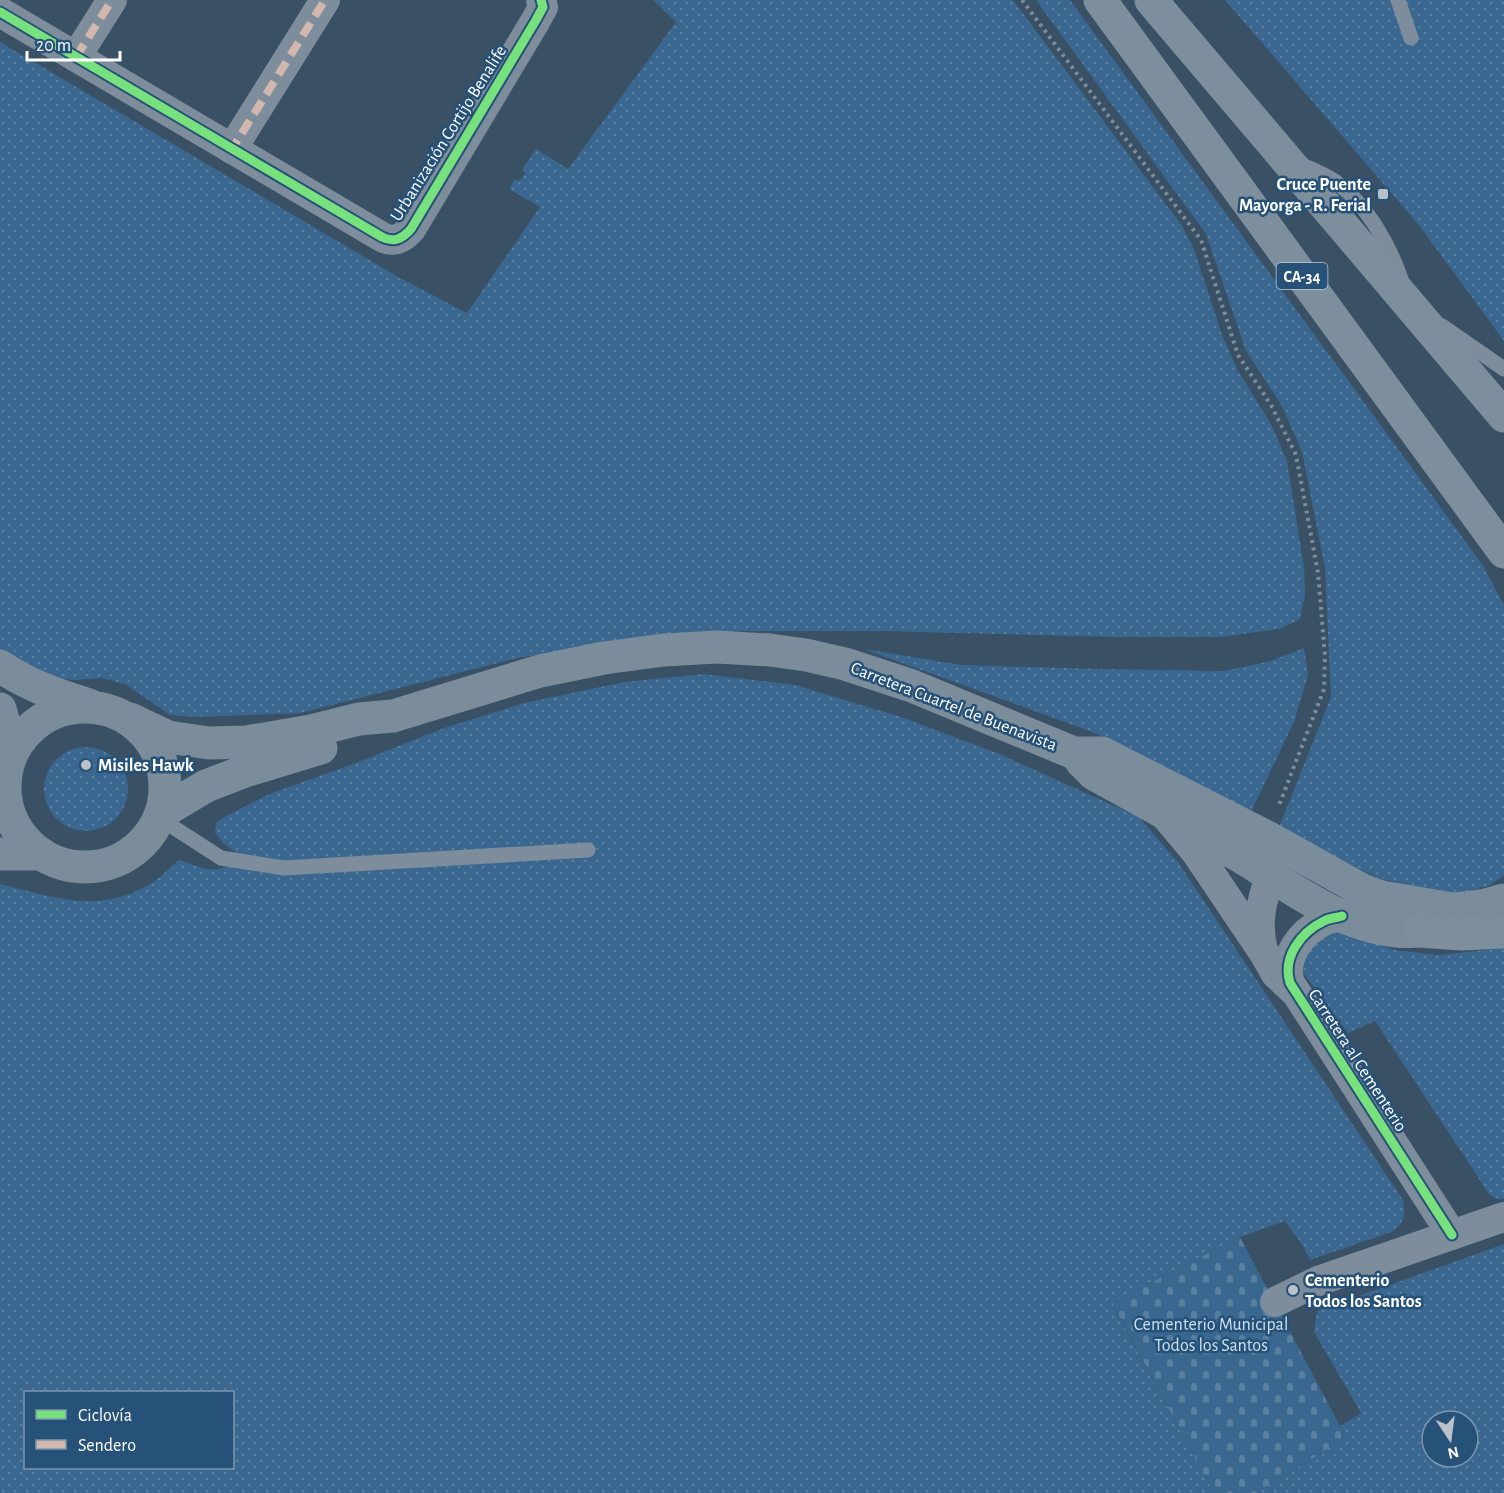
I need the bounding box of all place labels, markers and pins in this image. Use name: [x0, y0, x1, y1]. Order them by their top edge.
place label: Cruce Puente Mayorga - R. Ferial: [1239, 176, 1371, 215]
marker: Cruce Puente Mayorga - R. Ferial: [1376, 187, 1390, 201]
place label: Misiles Hawk: [98, 757, 194, 775]
marker: Misiles Hawk: [79, 758, 93, 772]
place label: Cementerio Todos los Santos: [1305, 1272, 1422, 1311]
marker: Cementerio Todos los Santos: [1286, 1283, 1300, 1297]

